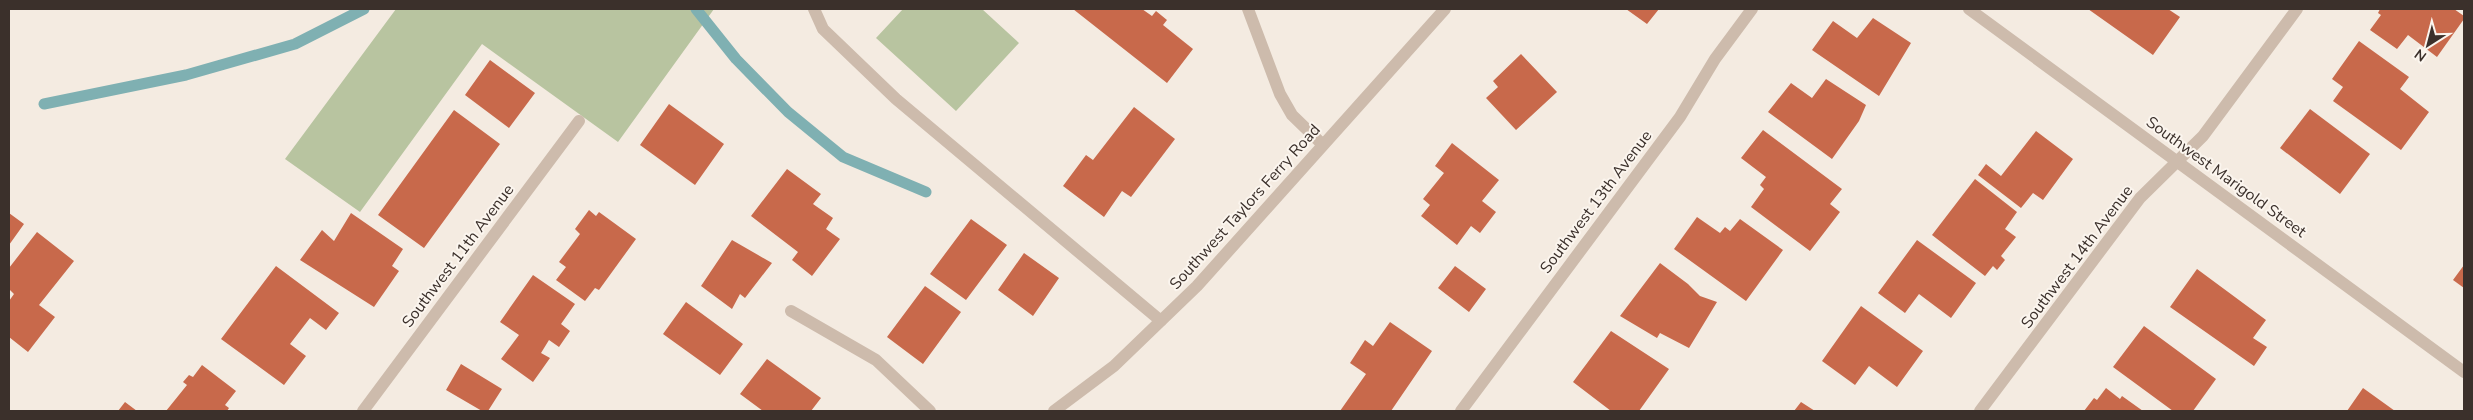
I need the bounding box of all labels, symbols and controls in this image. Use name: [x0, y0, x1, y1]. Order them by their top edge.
north arrow: [2403, 20, 2453, 70]
text: N: [2411, 44, 2430, 66]
street label: Southwest Marigold Street: [2141, 111, 2311, 243]
street label: Southwest Taylors Ferry Road: [1165, 119, 1325, 295]
street label: Southwest 13th Avenue: [1535, 126, 1657, 278]
street label: Southwest 11th Avenue: [397, 180, 519, 332]
street label: Southwest 14th Avenue: [2016, 181, 2138, 333]

